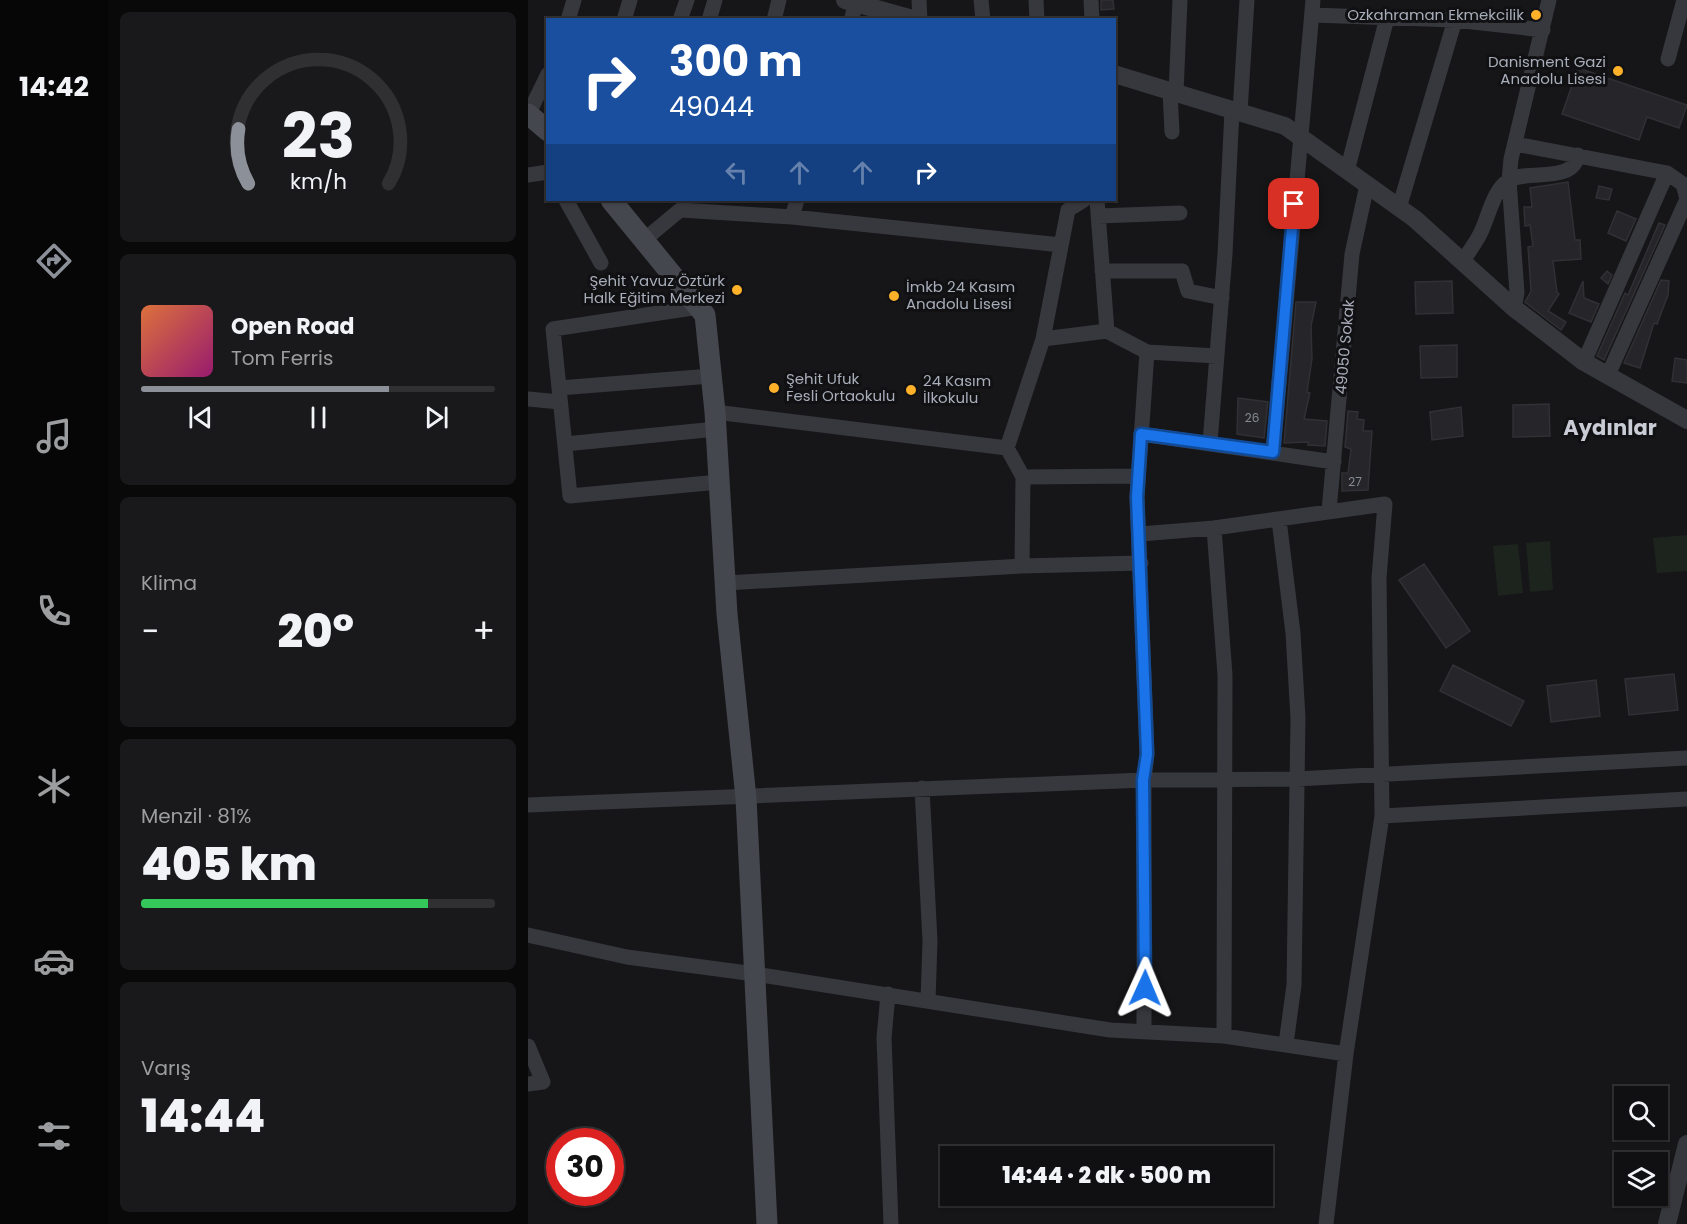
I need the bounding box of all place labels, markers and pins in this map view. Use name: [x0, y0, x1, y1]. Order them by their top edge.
place label: Ozkahraman Ekmekcilik: [1347, 4, 1524, 25]
marker: Ozkahraman Ekmekcilik: [1529, 8, 1543, 22]
place label: Danisment Gazi Anadolu Lisesi: [1488, 51, 1606, 89]
marker: Danisment Gazi Anadolu Lisesi: [1611, 64, 1625, 78]
pin: [1268, 178, 1319, 229]
place label: Şehit Yavuz Öztürk Halk Eğitim Merkezi: [584, 270, 725, 308]
place label: İmkb 24 Kasım Anadolu Lisesi: [906, 276, 1015, 314]
marker: Şehit Yavuz Öztürk Halk Eğitim Merkezi: [730, 283, 744, 297]
marker: İmkb 24 Kasım Anadolu Lisesi: [887, 289, 901, 303]
place label: Şehit Ufuk Fesli Ortaokulu: [786, 368, 895, 406]
place label: 24 Kasım İlkokulu: [923, 370, 991, 408]
marker: Şehit Ufuk Fesli Ortaokulu: [767, 381, 781, 395]
marker: 24 Kasım İlkokulu: [904, 383, 918, 397]

